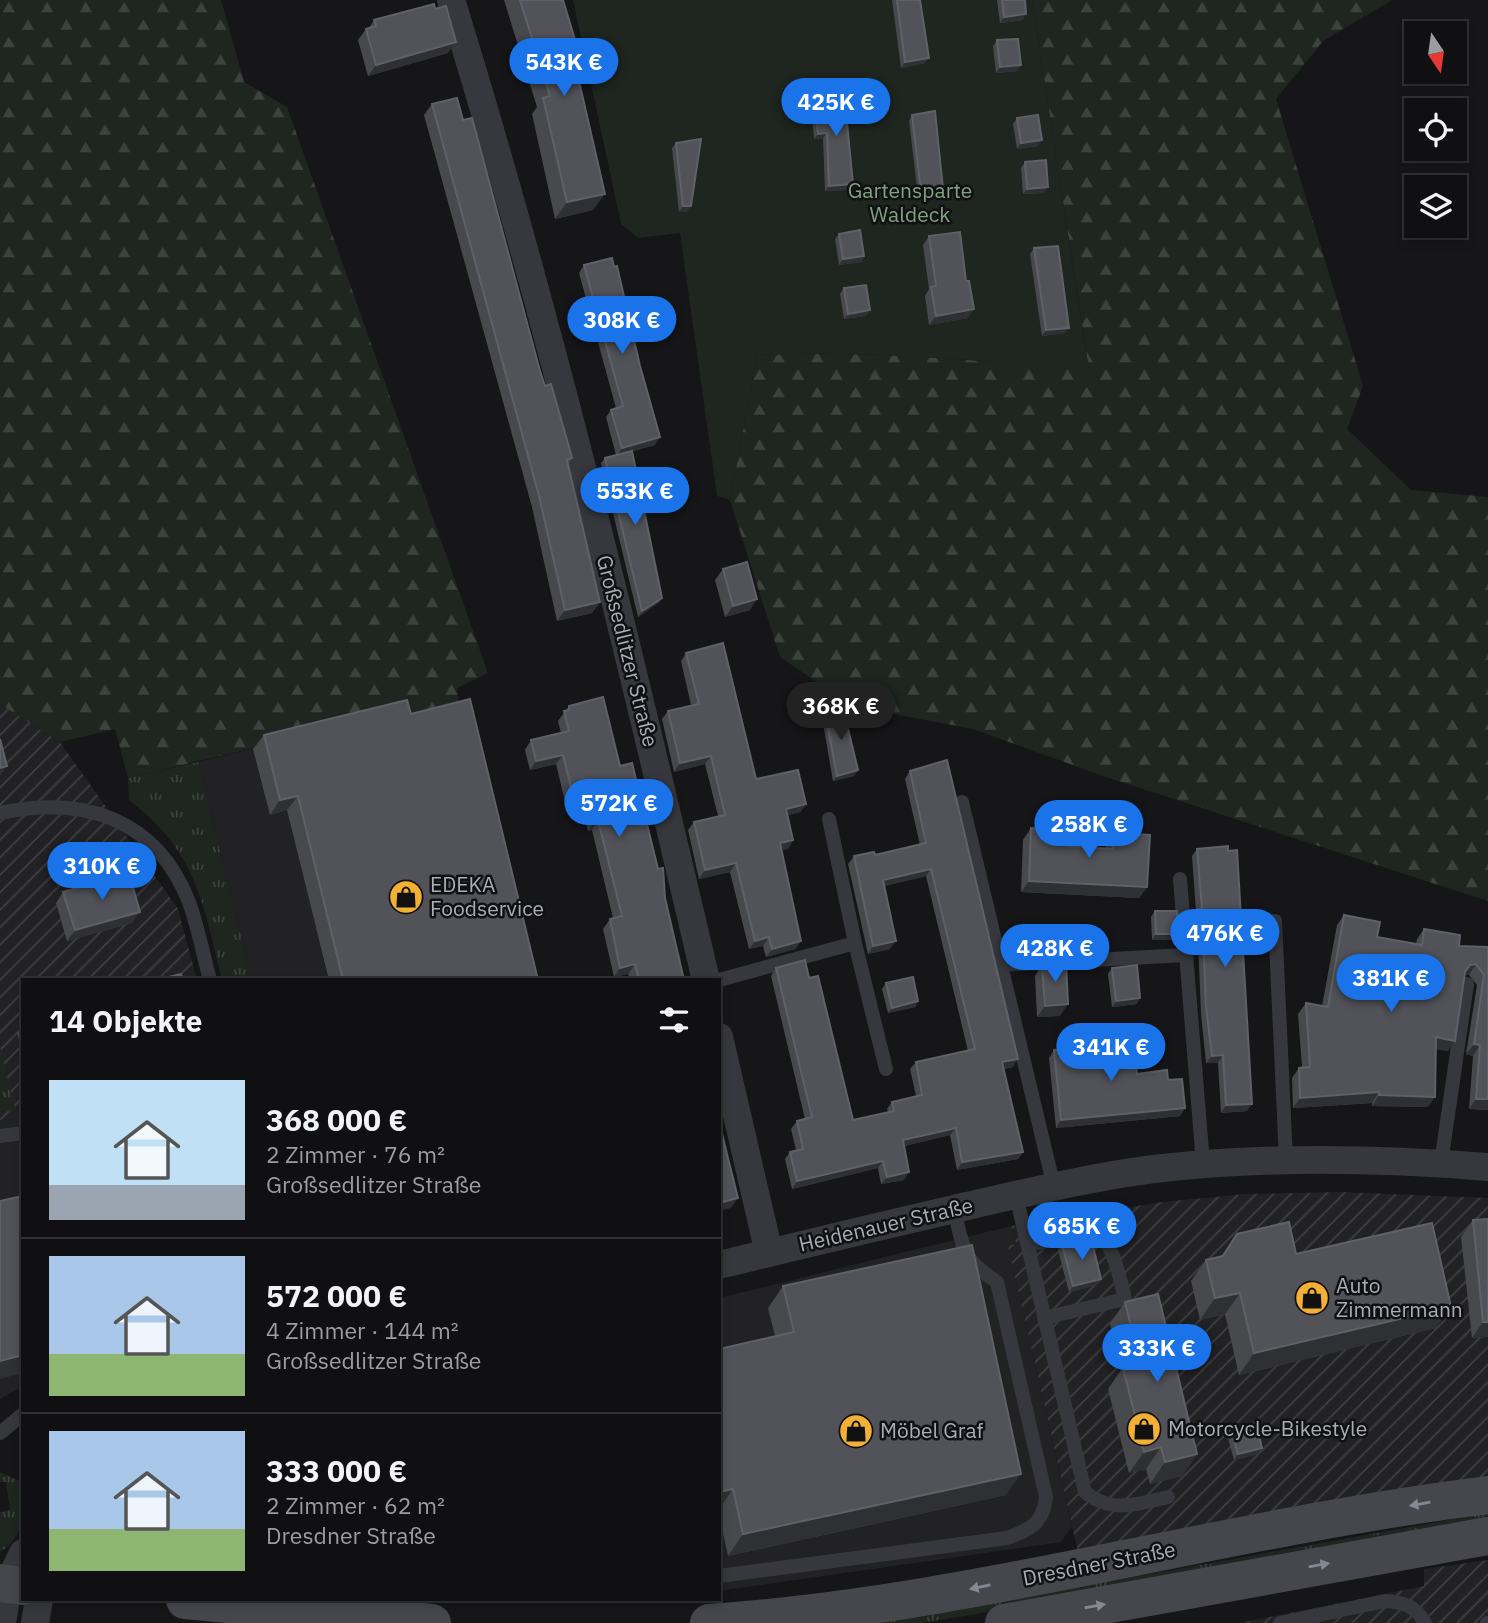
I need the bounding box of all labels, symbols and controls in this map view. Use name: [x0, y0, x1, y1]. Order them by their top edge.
north arrow: [1404, 21, 1466, 84]
map controls: [1404, 21, 1467, 238]
pin: 543K €: [507, 38, 621, 98]
text: 543K €: [525, 46, 603, 76]
pin: 425K €: [779, 78, 893, 138]
text: 425K €: [797, 86, 875, 116]
button: locate: [1404, 98, 1467, 161]
button: layers: [1404, 175, 1467, 238]
park label: Gartensparte Waldeck: [848, 176, 972, 228]
pin: 308K €: [565, 296, 679, 356]
text: 308K €: [583, 304, 661, 334]
pin: 553K €: [578, 468, 692, 527]
text: 553K €: [596, 475, 674, 505]
street label: Großsedlitzer Straße: [591, 552, 665, 750]
pin: 368K €: [784, 682, 898, 742]
text: 368K €: [802, 690, 880, 720]
pin: 572K €: [562, 780, 676, 839]
text: 572K €: [580, 787, 658, 817]
pin: 258K €: [1032, 800, 1146, 860]
text: 258K €: [1050, 808, 1128, 838]
pin: 310K €: [45, 842, 159, 902]
text: 310K €: [63, 850, 141, 880]
place label: EDEKA Foodservice: [430, 870, 544, 922]
shop icon: EDEKA Foodservice: [387, 878, 425, 916]
pin: 476K €: [1168, 909, 1282, 969]
text: 476K €: [1186, 917, 1264, 947]
pin: 428K €: [998, 925, 1112, 984]
text: 428K €: [1016, 932, 1094, 962]
pin: 381K €: [1334, 954, 1448, 1014]
text: 381K €: [1352, 962, 1430, 992]
text: 14 Objekte: [49, 1001, 202, 1040]
icon: filters: [655, 1001, 693, 1039]
pin: 341K €: [1054, 1024, 1168, 1083]
text: 341K €: [1072, 1031, 1150, 1061]
text: 368 000 €: [266, 1100, 407, 1139]
icon: home: [105, 1108, 189, 1192]
text: 2 Zimmer · 76 m²: [266, 1139, 445, 1169]
text: Großsedlitzer Straße: [266, 1169, 481, 1199]
street label: Heidenauer Straße: [796, 1190, 976, 1258]
pin: 685K €: [1025, 1202, 1139, 1262]
text: 685K €: [1043, 1210, 1121, 1240]
place label: Auto Zimmermann: [1336, 1271, 1463, 1323]
text: 572 000 €: [266, 1276, 407, 1315]
shop icon: Auto Zimmermann: [1293, 1279, 1331, 1317]
icon: home: [105, 1284, 189, 1368]
text: 4 Zimmer · 144 m²: [266, 1315, 459, 1345]
pin: 333K €: [1100, 1324, 1214, 1384]
text: 333K €: [1118, 1332, 1196, 1362]
text: Großsedlitzer Straße: [266, 1345, 481, 1375]
shop icon: Motorcycle-Bikestyle: [1125, 1410, 1163, 1448]
shop icon: Möbel Graf: [837, 1412, 875, 1450]
place label: Motorcycle-Bikestyle: [1168, 1414, 1367, 1442]
place label: Möbel Graf: [880, 1416, 984, 1444]
text: 333 000 €: [266, 1451, 407, 1490]
icon: home: [105, 1459, 189, 1543]
text: 2 Zimmer · 62 m²: [266, 1490, 445, 1520]
one-way arrow: [1409, 1499, 1431, 1510]
text: Dresdner Straße: [266, 1520, 436, 1550]
street label: Dresdner Straße: [1020, 1534, 1178, 1592]
one-way arrow: [1308, 1559, 1330, 1570]
one-way arrow: [969, 1581, 991, 1592]
one-way arrow: [1084, 1600, 1106, 1611]

